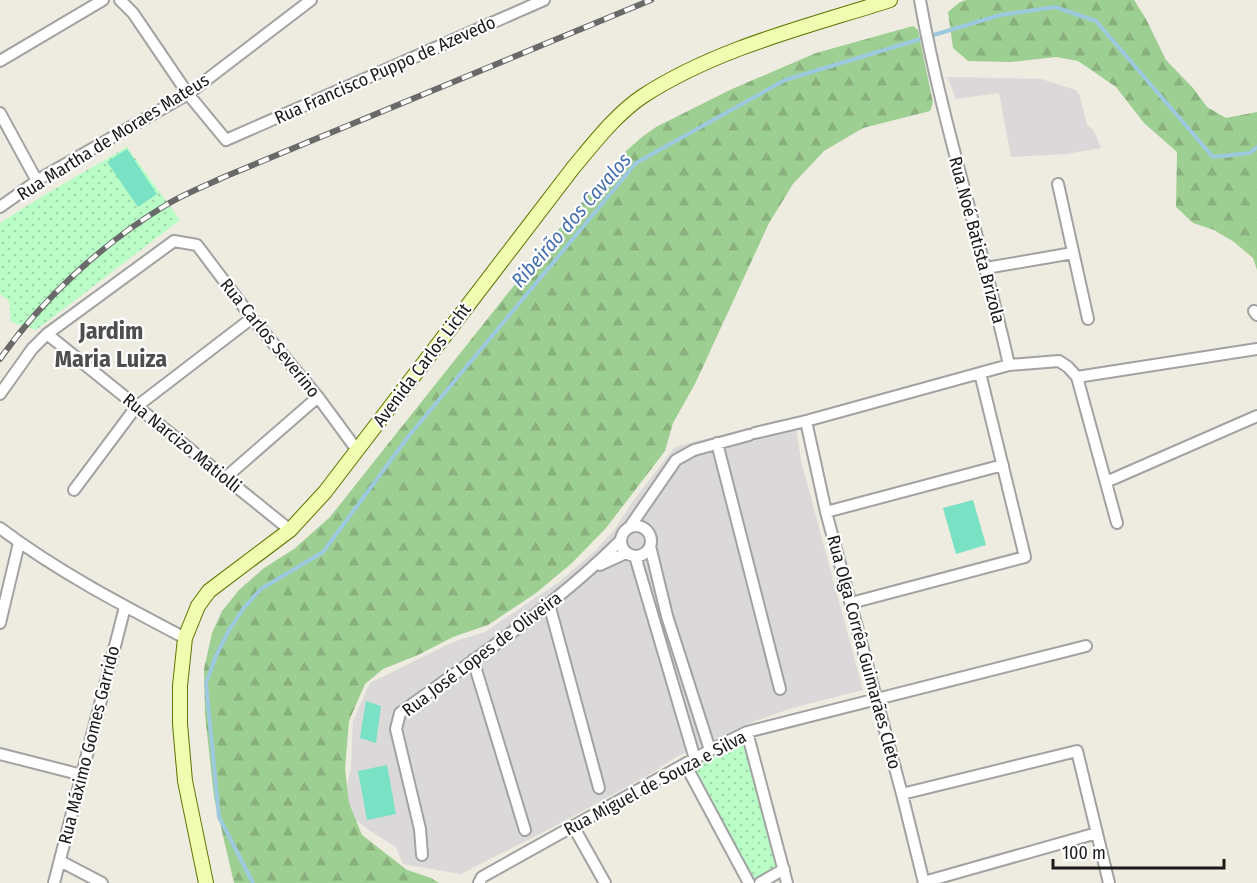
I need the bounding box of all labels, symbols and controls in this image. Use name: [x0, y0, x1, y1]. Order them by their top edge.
street label: Rua Francisco Puppo de Azevedo: [271, 11, 499, 129]
street label: Rua Martha de Moraes Mateus: [13, 69, 213, 205]
water label: Ribeirão dos Cavalos: [506, 147, 636, 292]
street label: Rua Noé Batista Brizola: [944, 154, 1010, 326]
street label: Rua Carlos Severino: [215, 274, 325, 402]
street label: Avenida Carlos Licht: [368, 299, 476, 431]
district label: Jardim Maria Luiza: [55, 317, 167, 373]
street label: Rua Narcizo Matiolli: [118, 388, 246, 498]
street label: Rua Olga Corrêa Guimarães Cleto: [822, 533, 906, 771]
street label: Rua José Lopes de Oliveira: [398, 587, 566, 721]
street label: Rua Máximo Gomes Garrido: [54, 644, 124, 846]
street label: Rua Miguel de Souza e Silva: [560, 725, 750, 840]
scale bar: [1053, 832, 1224, 870]
text: 100 m: [1062, 842, 1106, 864]

